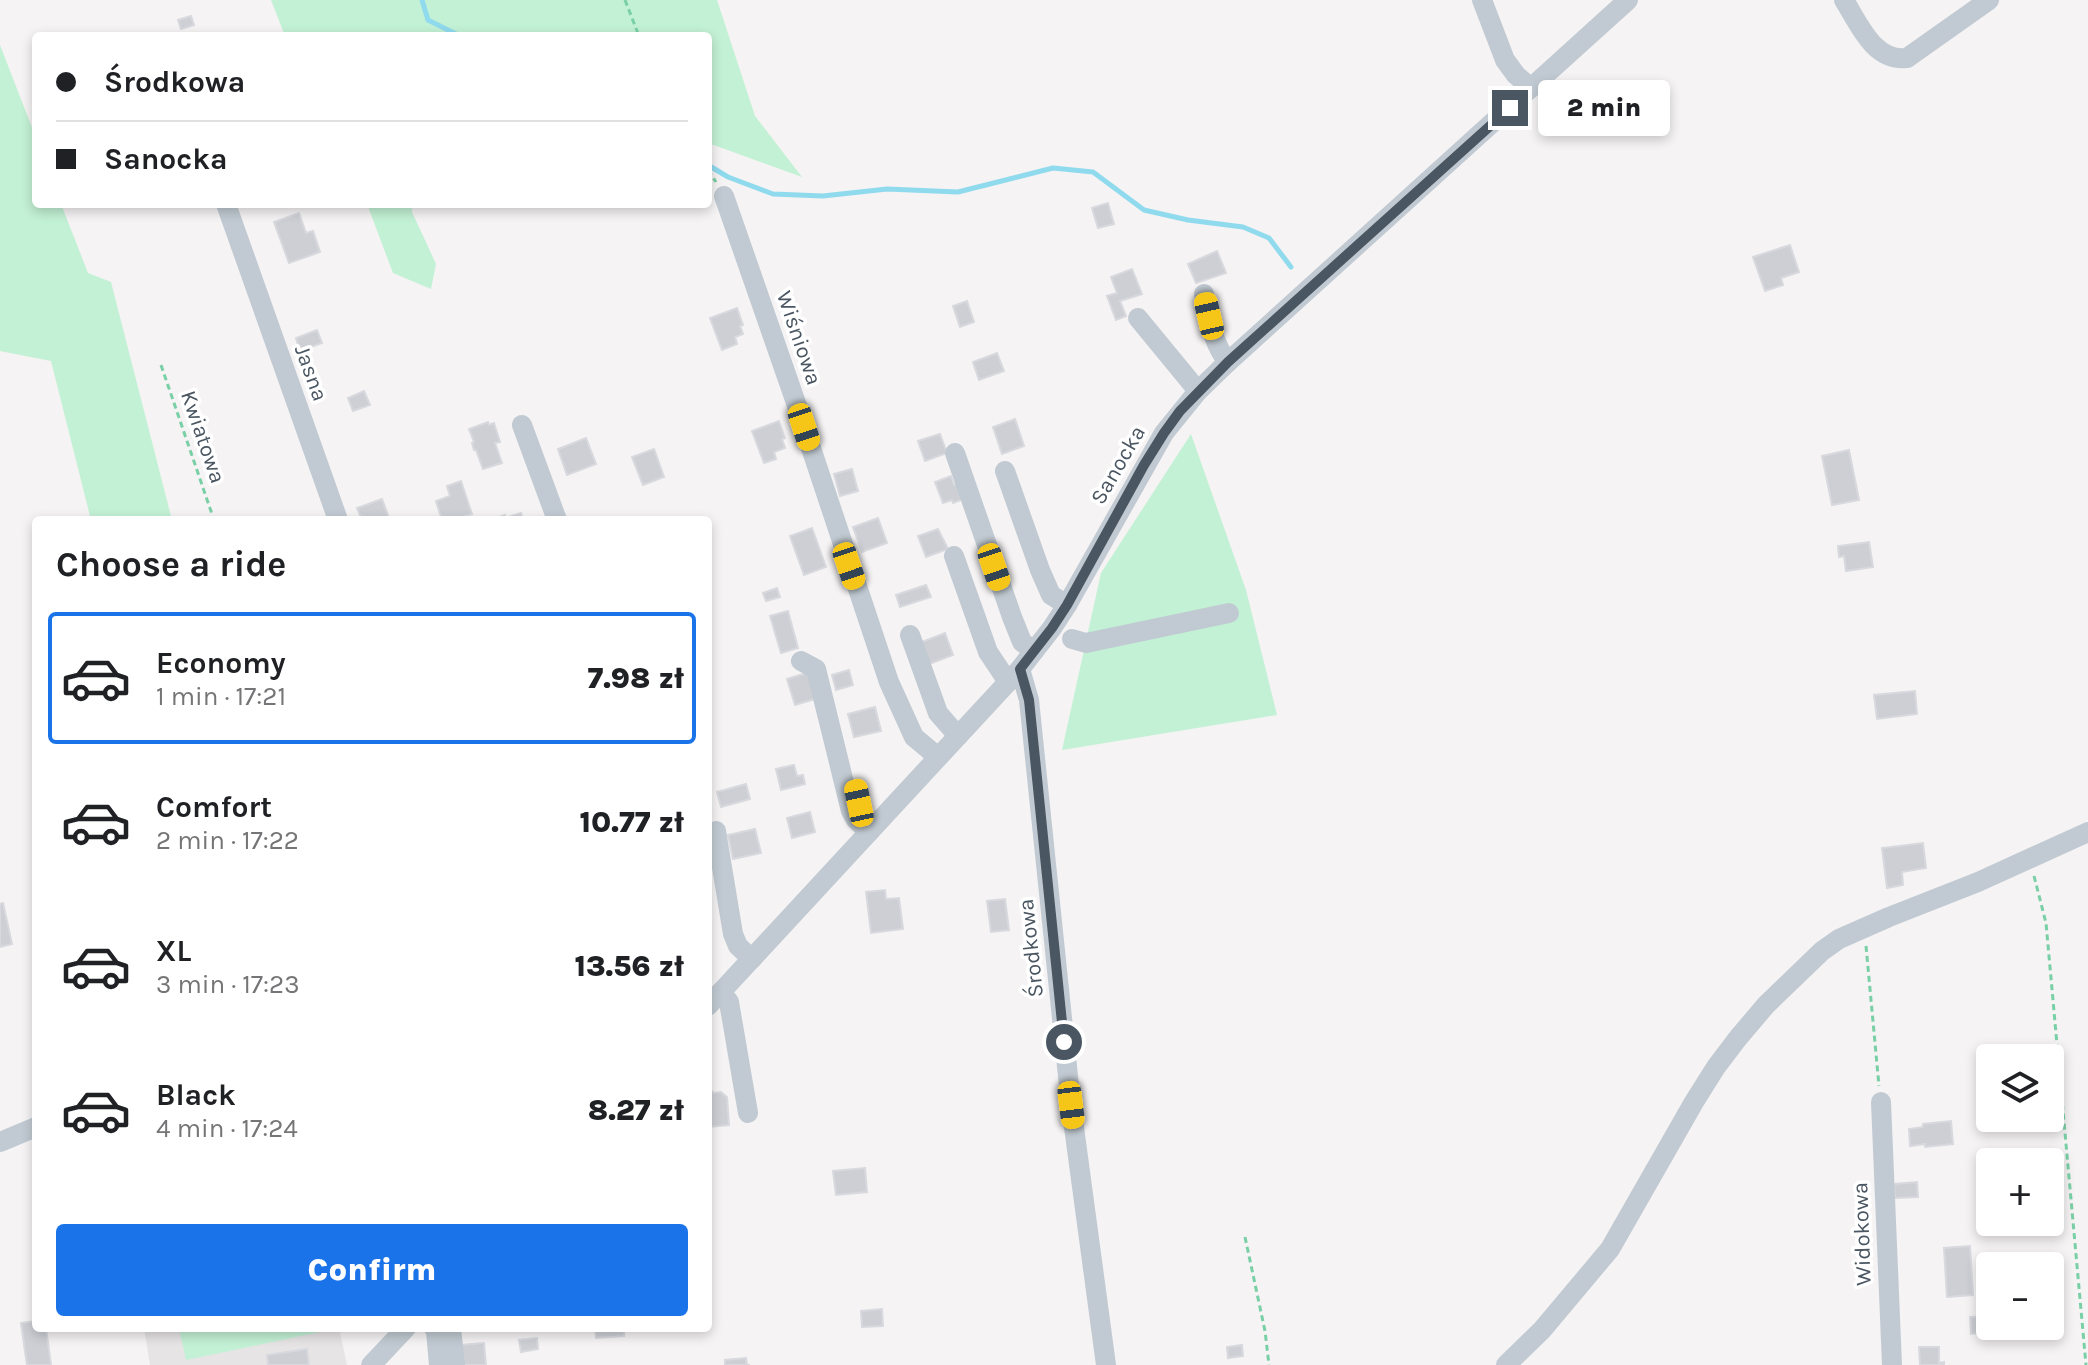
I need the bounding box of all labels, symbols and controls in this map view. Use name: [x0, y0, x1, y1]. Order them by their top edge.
text: Środkowa: [104, 64, 245, 100]
callout: 2 min: [1538, 80, 1670, 136]
route end: [1492, 90, 1528, 126]
text: 2 min: [1567, 92, 1641, 123]
text: Sanocka: [104, 141, 228, 177]
street label: Wiśniowa: [771, 288, 827, 388]
car: [1192, 290, 1226, 342]
street label: Jasna: [289, 341, 333, 405]
street label: Kwiatowa: [175, 387, 231, 487]
car: [785, 400, 823, 454]
street label: Sanocka: [1085, 421, 1151, 509]
car: [830, 539, 868, 593]
car: [975, 540, 1013, 594]
text: Choose a ride: [56, 543, 286, 585]
icon: car: [60, 642, 132, 714]
text: Economy: [156, 645, 286, 681]
text: 7.98 zł: [587, 660, 684, 696]
text: 1 min · 17:21: [156, 681, 286, 712]
car: [842, 777, 876, 829]
icon: car: [60, 786, 132, 858]
text: Comfort: [156, 789, 272, 825]
text: 10.77 zł: [580, 804, 684, 840]
text: 2 min · 17:22: [156, 825, 299, 856]
street label: Środkowa: [1012, 898, 1049, 999]
icon: car: [60, 930, 132, 1002]
text: XL: [156, 933, 191, 969]
text: 13.56 zł: [574, 948, 684, 984]
text: 3 min · 17:23: [156, 969, 300, 1000]
route start: [1046, 1024, 1082, 1060]
map controls: [1976, 1044, 2064, 1340]
button: layers: [1976, 1044, 2064, 1132]
icon: car: [60, 1074, 132, 1146]
text: Black: [156, 1077, 236, 1113]
car: [1056, 1080, 1086, 1130]
text: 8.27 zł: [588, 1092, 684, 1128]
text: 4 min · 17:24: [156, 1113, 298, 1144]
button: +: [1976, 1148, 2064, 1236]
street label: Widokowa: [1847, 1182, 1877, 1286]
button: Confirm: [56, 1224, 688, 1316]
button: −: [1976, 1252, 2064, 1340]

